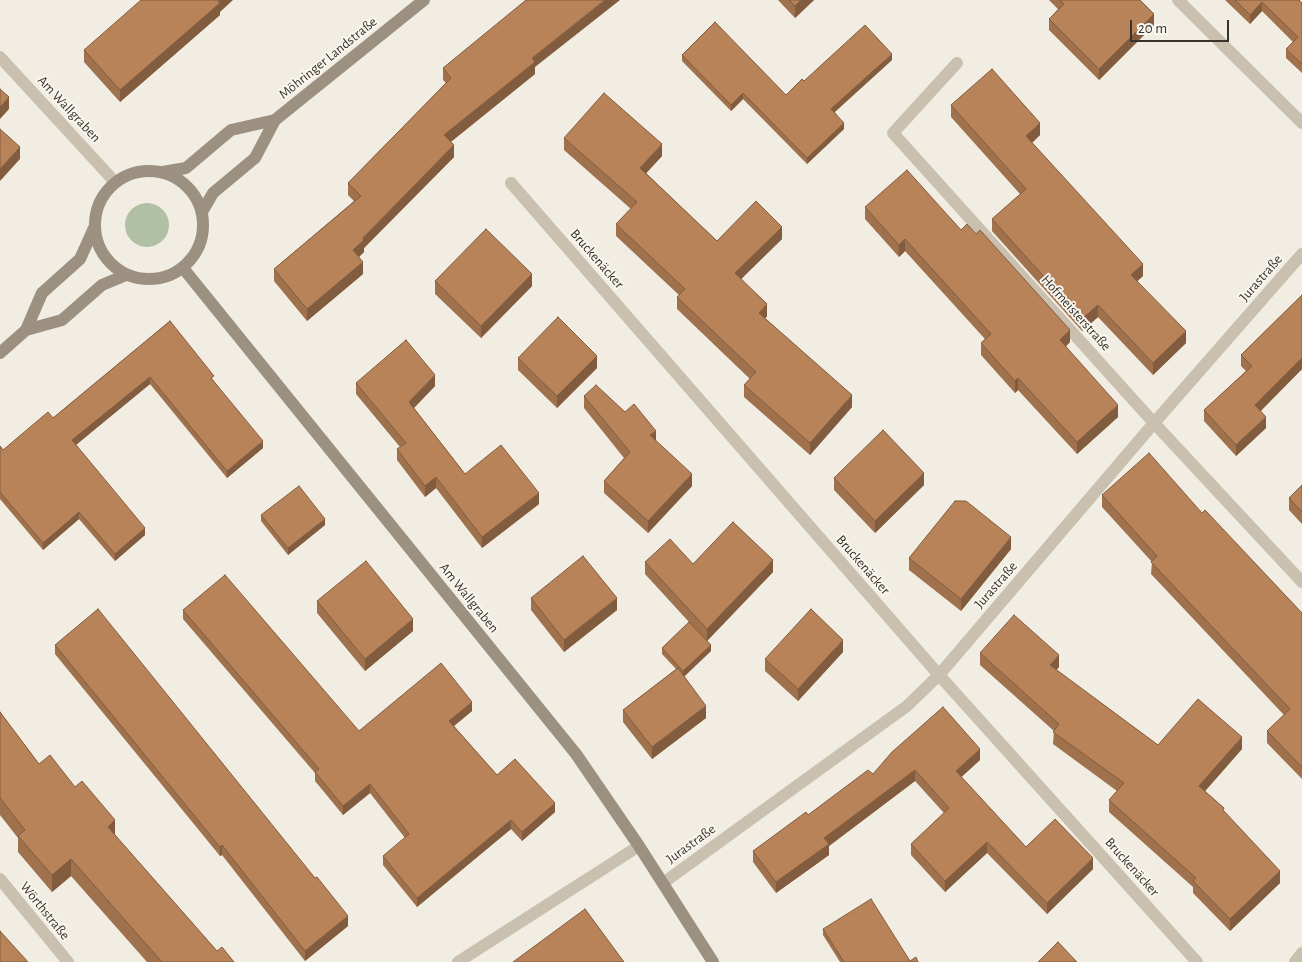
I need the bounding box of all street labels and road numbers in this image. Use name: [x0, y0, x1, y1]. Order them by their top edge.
street label: Möhringer Landstraße: [276, 13, 380, 103]
street label: Am Wallgraben: [34, 72, 104, 146]
street label: Bruckenäcker: [567, 226, 627, 292]
street label: Jurastraße: [1236, 251, 1286, 305]
street label: Hofmeisterstraße: [1038, 272, 1114, 354]
street label: Bruckenäcker: [833, 532, 893, 598]
street label: Jurastraße: [971, 558, 1021, 612]
street label: Am Wallgraben: [436, 560, 502, 636]
street label: Jurastraße: [663, 821, 719, 867]
street label: Bruckenäcker: [1101, 834, 1163, 900]
street label: Wörthstraße: [17, 879, 73, 943]

